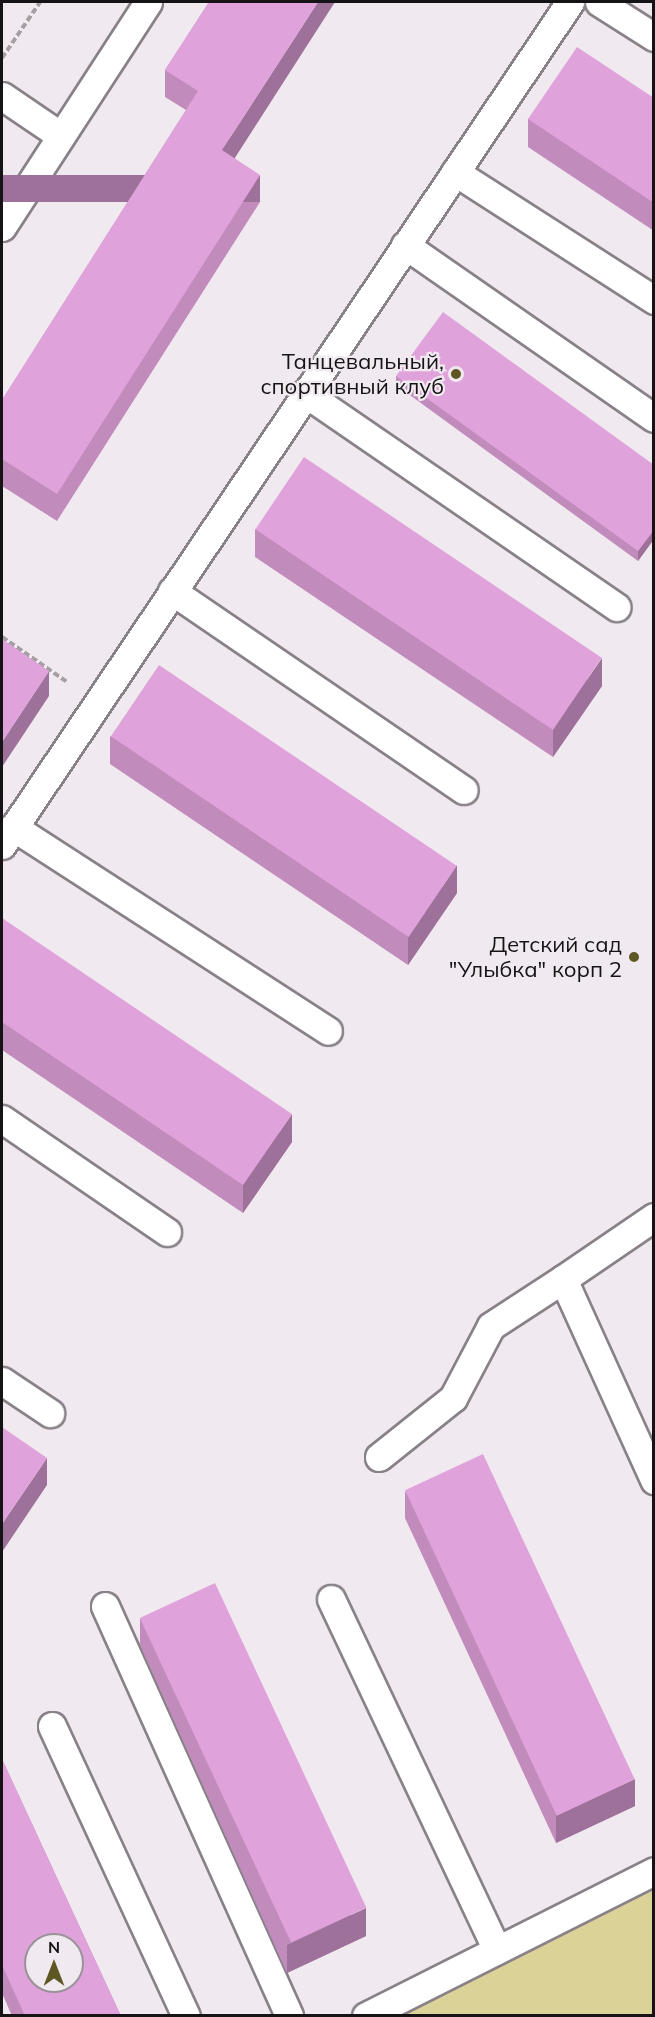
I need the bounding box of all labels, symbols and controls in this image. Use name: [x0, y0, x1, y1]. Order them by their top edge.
place label: Танцевальный, спортивный клуб: [260, 348, 444, 400]
marker: Танцевальный, спортивный клуб: [449, 367, 463, 381]
place label: Детский сад "Улыбка" корп 2: [449, 931, 622, 982]
marker: Детский сад "Улыбка" корп 2: [627, 950, 641, 964]
north arrow: [24, 1933, 84, 1993]
text: N: [48, 1937, 60, 1957]

